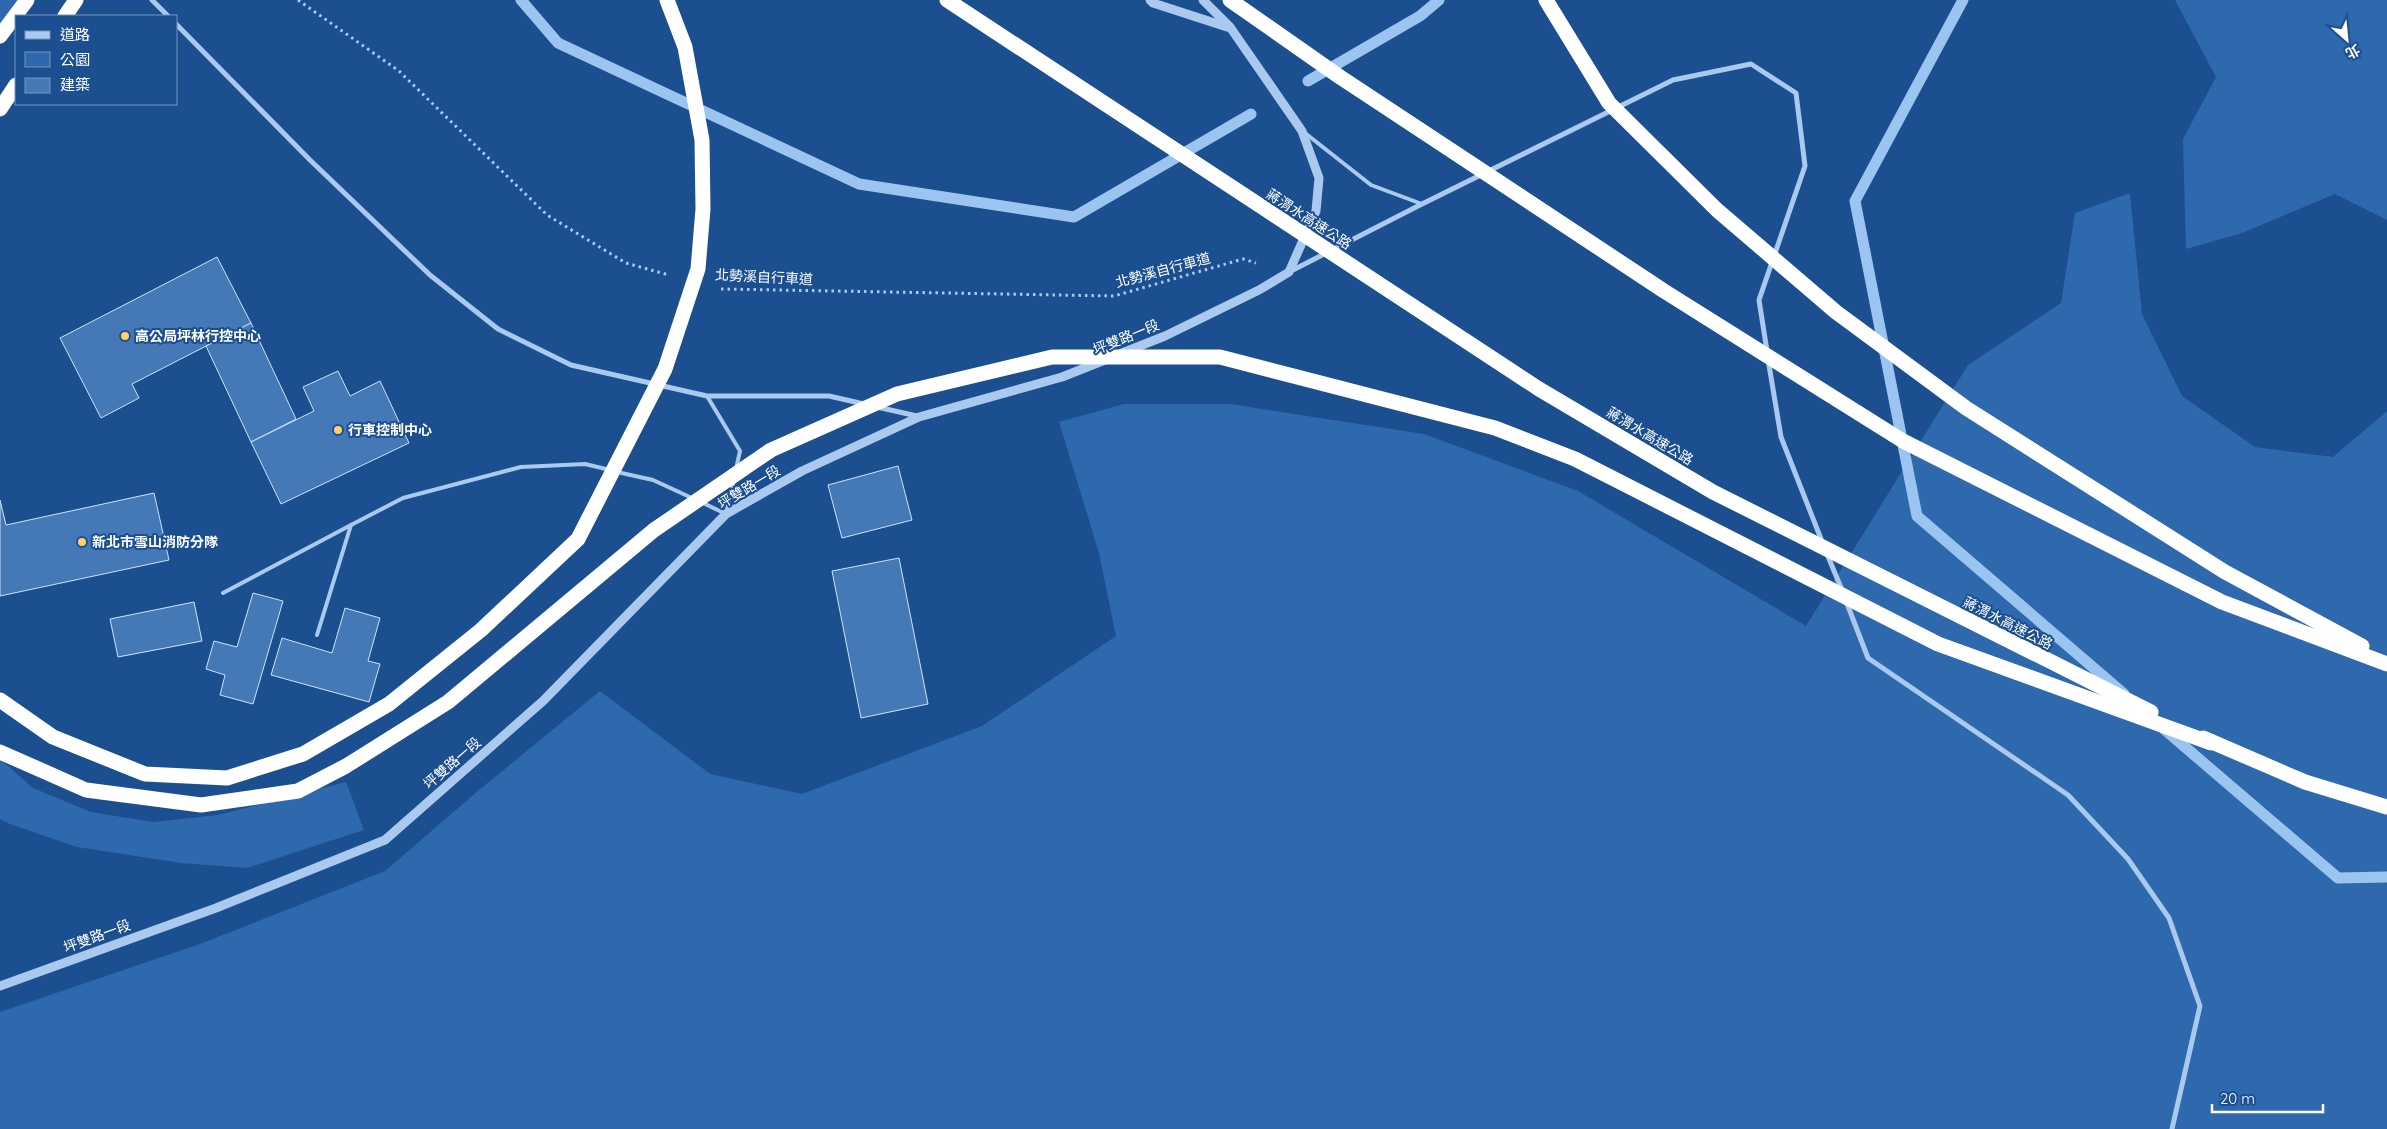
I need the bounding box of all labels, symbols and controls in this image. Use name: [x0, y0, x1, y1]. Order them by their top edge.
legend: [15, 15, 178, 105]
north arrow: [2322, 15, 2372, 65]
text: 道路: [60, 25, 90, 44]
text: 北: [2343, 40, 2363, 63]
text: 公園: [60, 50, 90, 69]
text: 建築: [60, 75, 90, 94]
street label: 蔣渭水高速公路: [1263, 185, 1355, 253]
street label: 北勢溪自行車道: [1113, 249, 1213, 291]
street label: 北勢溪自行車道: [715, 265, 813, 289]
street label: 坪雙路一段: [1090, 316, 1162, 358]
place label: 高公局坪林行控中心: [135, 327, 261, 345]
marker: 高公局坪林行控中心: [119, 330, 131, 342]
street label: 蔣渭水高速公路: [1603, 403, 1697, 469]
place label: 行車控制中心: [348, 421, 432, 439]
marker: 行車控制中心: [332, 424, 344, 436]
street label: 坪雙路一段: [714, 461, 784, 513]
place label: 新北市雪山消防分隊: [92, 533, 218, 551]
marker: 新北市雪山消防分隊: [76, 536, 88, 548]
street label: 蔣渭水高速公路: [1960, 593, 2056, 653]
street label: 坪雙路一段: [420, 733, 484, 793]
street label: 坪雙路一段: [61, 916, 133, 956]
scale bar: [2212, 1082, 2323, 1114]
text: 20 m: [2220, 1089, 2255, 1108]

